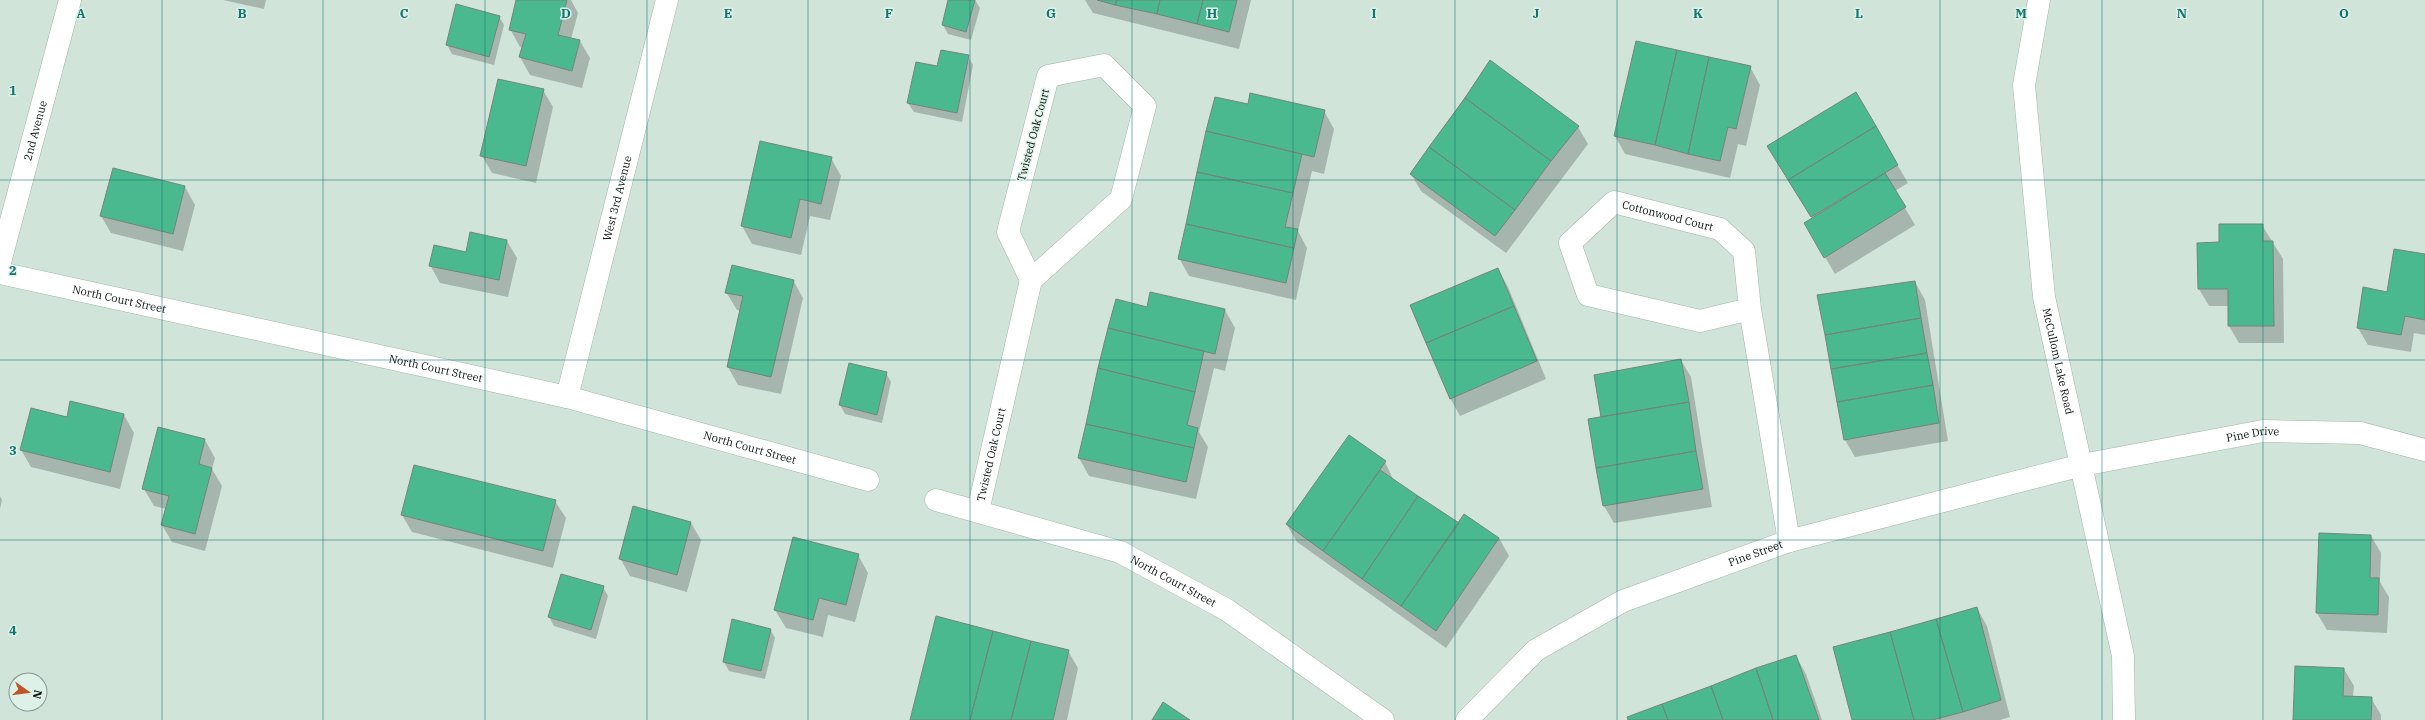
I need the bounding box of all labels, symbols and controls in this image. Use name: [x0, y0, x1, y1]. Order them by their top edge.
text: A: [76, 5, 86, 22]
text: B: [237, 5, 247, 22]
text: C: [400, 5, 409, 22]
text: D: [561, 5, 571, 22]
text: E: [724, 5, 732, 22]
text: F: [885, 5, 893, 22]
text: G: [1046, 5, 1056, 22]
text: H: [1207, 5, 1218, 22]
text: I: [1372, 5, 1377, 22]
text: J: [1533, 5, 1540, 22]
text: K: [1693, 5, 1703, 22]
text: L: [1855, 5, 1863, 22]
text: M: [2015, 5, 2027, 22]
text: N: [2177, 5, 2187, 22]
text: O: [2339, 5, 2349, 22]
text: 1: [9, 82, 17, 99]
street label: Twisted Oak Court: [1014, 87, 1052, 183]
street label: 2nd Avenue: [20, 99, 50, 162]
street label: West 3rd Avenue: [600, 154, 635, 242]
street label: Cottonwood Court: [1621, 197, 1715, 234]
text: 2: [9, 262, 17, 279]
street label: North Court Street: [71, 282, 167, 316]
street label: McCullom Lake Road: [2040, 307, 2077, 416]
street label: North Court Street: [388, 351, 484, 385]
street label: Twisted Oak Court: [973, 406, 1008, 503]
street label: Pine Drive: [2225, 424, 2280, 445]
street label: North Court Street: [702, 428, 798, 467]
text: 3: [9, 442, 17, 459]
street label: Pine Street: [1726, 537, 1785, 569]
street label: North Court Street: [1128, 552, 1219, 610]
text: 4: [9, 622, 17, 639]
north arrow: [8, 672, 48, 712]
text: N: [30, 689, 46, 701]

